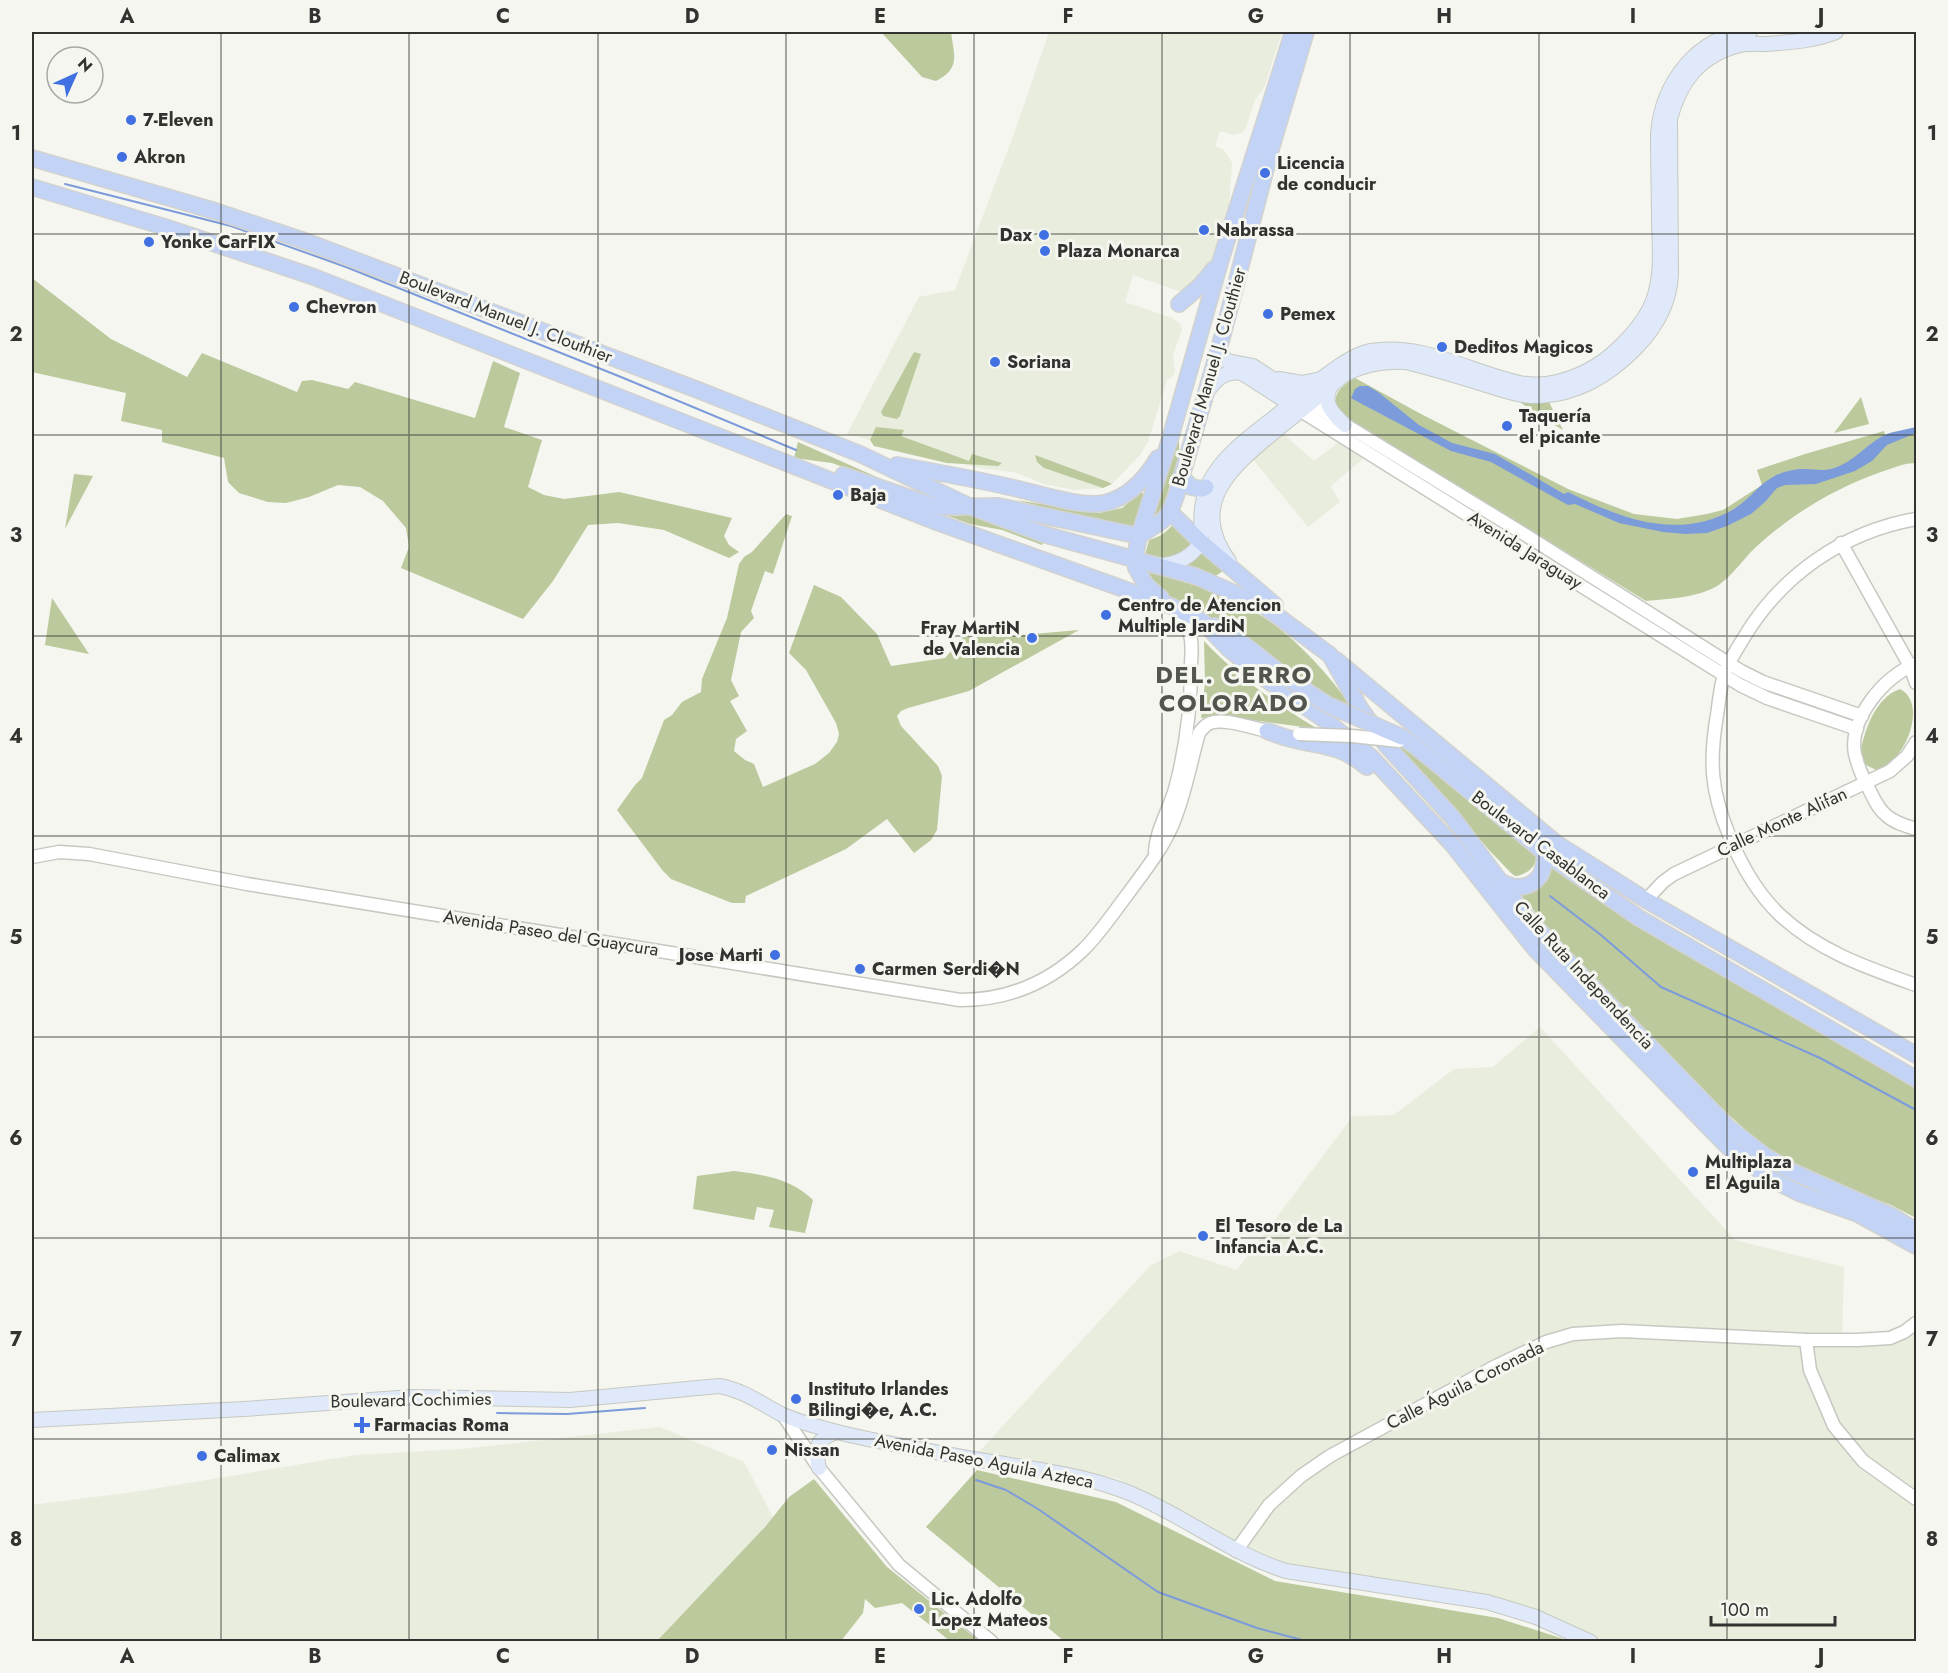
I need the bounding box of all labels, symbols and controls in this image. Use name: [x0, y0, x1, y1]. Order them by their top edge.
text: A: [119, 2, 135, 31]
text: B: [308, 2, 322, 31]
text: C: [496, 2, 510, 31]
text: D: [685, 2, 699, 31]
text: E: [874, 2, 886, 31]
text: F: [1062, 2, 1074, 31]
text: G: [1248, 2, 1264, 31]
text: H: [1436, 2, 1452, 31]
text: I: [1630, 2, 1636, 31]
text: J: [1814, 2, 1824, 31]
north arrow: [45, 45, 105, 105]
text: N: [73, 52, 98, 77]
place label: 7-Eleven: [143, 107, 214, 133]
marker: 7-Eleven: [124, 113, 138, 127]
text: 1: [11, 119, 21, 148]
text: 1: [1927, 119, 1937, 148]
place label: Akron: [133, 144, 186, 170]
marker: Akron: [115, 150, 129, 164]
place label: Licencia de conducir: [1277, 150, 1377, 197]
marker: Licencia de conducir: [1258, 166, 1272, 180]
place label: Nabrassa: [1216, 217, 1294, 243]
place label: Dax: [1000, 222, 1032, 248]
marker: Nabrassa: [1197, 223, 1211, 237]
marker: Dax: [1037, 228, 1051, 242]
place label: Yonke CarFIX: [160, 229, 276, 255]
marker: Yonke CarFIX: [142, 235, 156, 249]
place label: Plaza Monarca: [1057, 238, 1180, 264]
marker: Plaza Monarca: [1038, 244, 1052, 258]
street label: Boulevard Manuel J. Clouthier: [396, 264, 617, 370]
street label: Boulevard Manuel J. Clouthier: [1165, 264, 1253, 489]
place label: Chevron: [306, 294, 377, 320]
marker: Chevron: [287, 300, 301, 314]
place label: Pemex: [1280, 301, 1336, 327]
marker: Pemex: [1261, 307, 1275, 321]
text: 2: [9, 320, 23, 349]
text: 2: [1925, 320, 1939, 349]
place label: Deditos Magicos: [1454, 334, 1593, 360]
marker: Deditos Magicos: [1435, 340, 1449, 354]
place label: Soriana: [1007, 349, 1071, 375]
marker: Soriana: [988, 355, 1002, 369]
place label: Taquería el picante: [1519, 403, 1601, 450]
marker: Taquería el picante: [1500, 419, 1514, 433]
place label: Baja: [850, 482, 886, 508]
marker: Baja: [831, 488, 845, 502]
street label: Avenida Jaraguay: [1463, 504, 1587, 596]
text: 3: [10, 521, 22, 550]
text: 3: [1926, 521, 1938, 550]
place label: Centro de Atencion Multiple JardiN: [1118, 592, 1281, 639]
marker: Centro de Atencion Multiple JardiN: [1099, 608, 1113, 622]
place label: Fray MartiN de Valencia: [920, 615, 1020, 662]
marker: Fray MartiN de Valencia: [1025, 631, 1039, 645]
district label: DEL. CERRO COLORADO: [1155, 657, 1313, 720]
text: 4: [9, 722, 23, 751]
text: 4: [1925, 722, 1939, 751]
street label: Calle Monte Alifan: [1713, 780, 1851, 864]
street label: Boulevard Casablanca: [1466, 784, 1616, 906]
street label: Calle Ruta Independencia: [1508, 895, 1660, 1055]
street label: Avenida Paseo del Guaycura: [441, 903, 661, 963]
text: 5: [10, 923, 23, 952]
text: 5: [1926, 923, 1939, 952]
place label: Jose Marti: [676, 942, 763, 968]
marker: Jose Marti: [768, 948, 782, 962]
place label: Carmen Serdi�N: [872, 956, 1020, 982]
marker: Carmen Serdi�N: [853, 962, 867, 976]
text: 6: [9, 1124, 23, 1153]
text: 6: [1925, 1124, 1939, 1153]
place label: Multiplaza El Aguila: [1705, 1149, 1792, 1196]
marker: Multiplaza El Aguila: [1686, 1165, 1700, 1179]
place label: El Tesoro de La Infancia A.C.: [1215, 1213, 1343, 1260]
marker: El Tesoro de La Infancia A.C.: [1196, 1229, 1210, 1243]
text: 7: [10, 1325, 23, 1354]
text: 7: [1926, 1325, 1939, 1354]
street label: Calle Águila Coronada: [1382, 1334, 1548, 1436]
place label: Instituto Irlandes Bilingi�e, A.C.: [808, 1376, 949, 1423]
street label: Boulevard Cochimies: [330, 1386, 492, 1414]
marker: Instituto Irlandes Bilingi�e, A.C.: [789, 1392, 803, 1406]
place label: Farmacias Roma: [374, 1412, 509, 1438]
marker: Farmacias Roma: [355, 1418, 369, 1432]
street label: Avenida Paseo Aguila Azteca: [872, 1427, 1096, 1495]
place label: Nissan: [784, 1437, 840, 1463]
place label: Calimax: [214, 1443, 281, 1469]
marker: Nissan: [765, 1443, 779, 1457]
marker: Calimax: [195, 1449, 209, 1463]
text: 8: [10, 1525, 22, 1554]
text: 8: [1926, 1525, 1938, 1554]
place label: Lic. Adolfo Lopez Mateos: [931, 1586, 1048, 1633]
scale bar: [1711, 1589, 1836, 1627]
text: 100 m: [1720, 1597, 1769, 1623]
marker: Lic. Adolfo Lopez Mateos: [912, 1602, 926, 1616]
text: A: [119, 1642, 135, 1671]
text: B: [308, 1642, 322, 1671]
text: C: [496, 1642, 510, 1671]
text: D: [685, 1642, 699, 1671]
text: E: [874, 1642, 886, 1671]
text: F: [1062, 1642, 1074, 1671]
text: G: [1248, 1642, 1264, 1671]
text: H: [1436, 1642, 1452, 1671]
text: I: [1630, 1642, 1636, 1671]
text: J: [1814, 1642, 1824, 1671]

